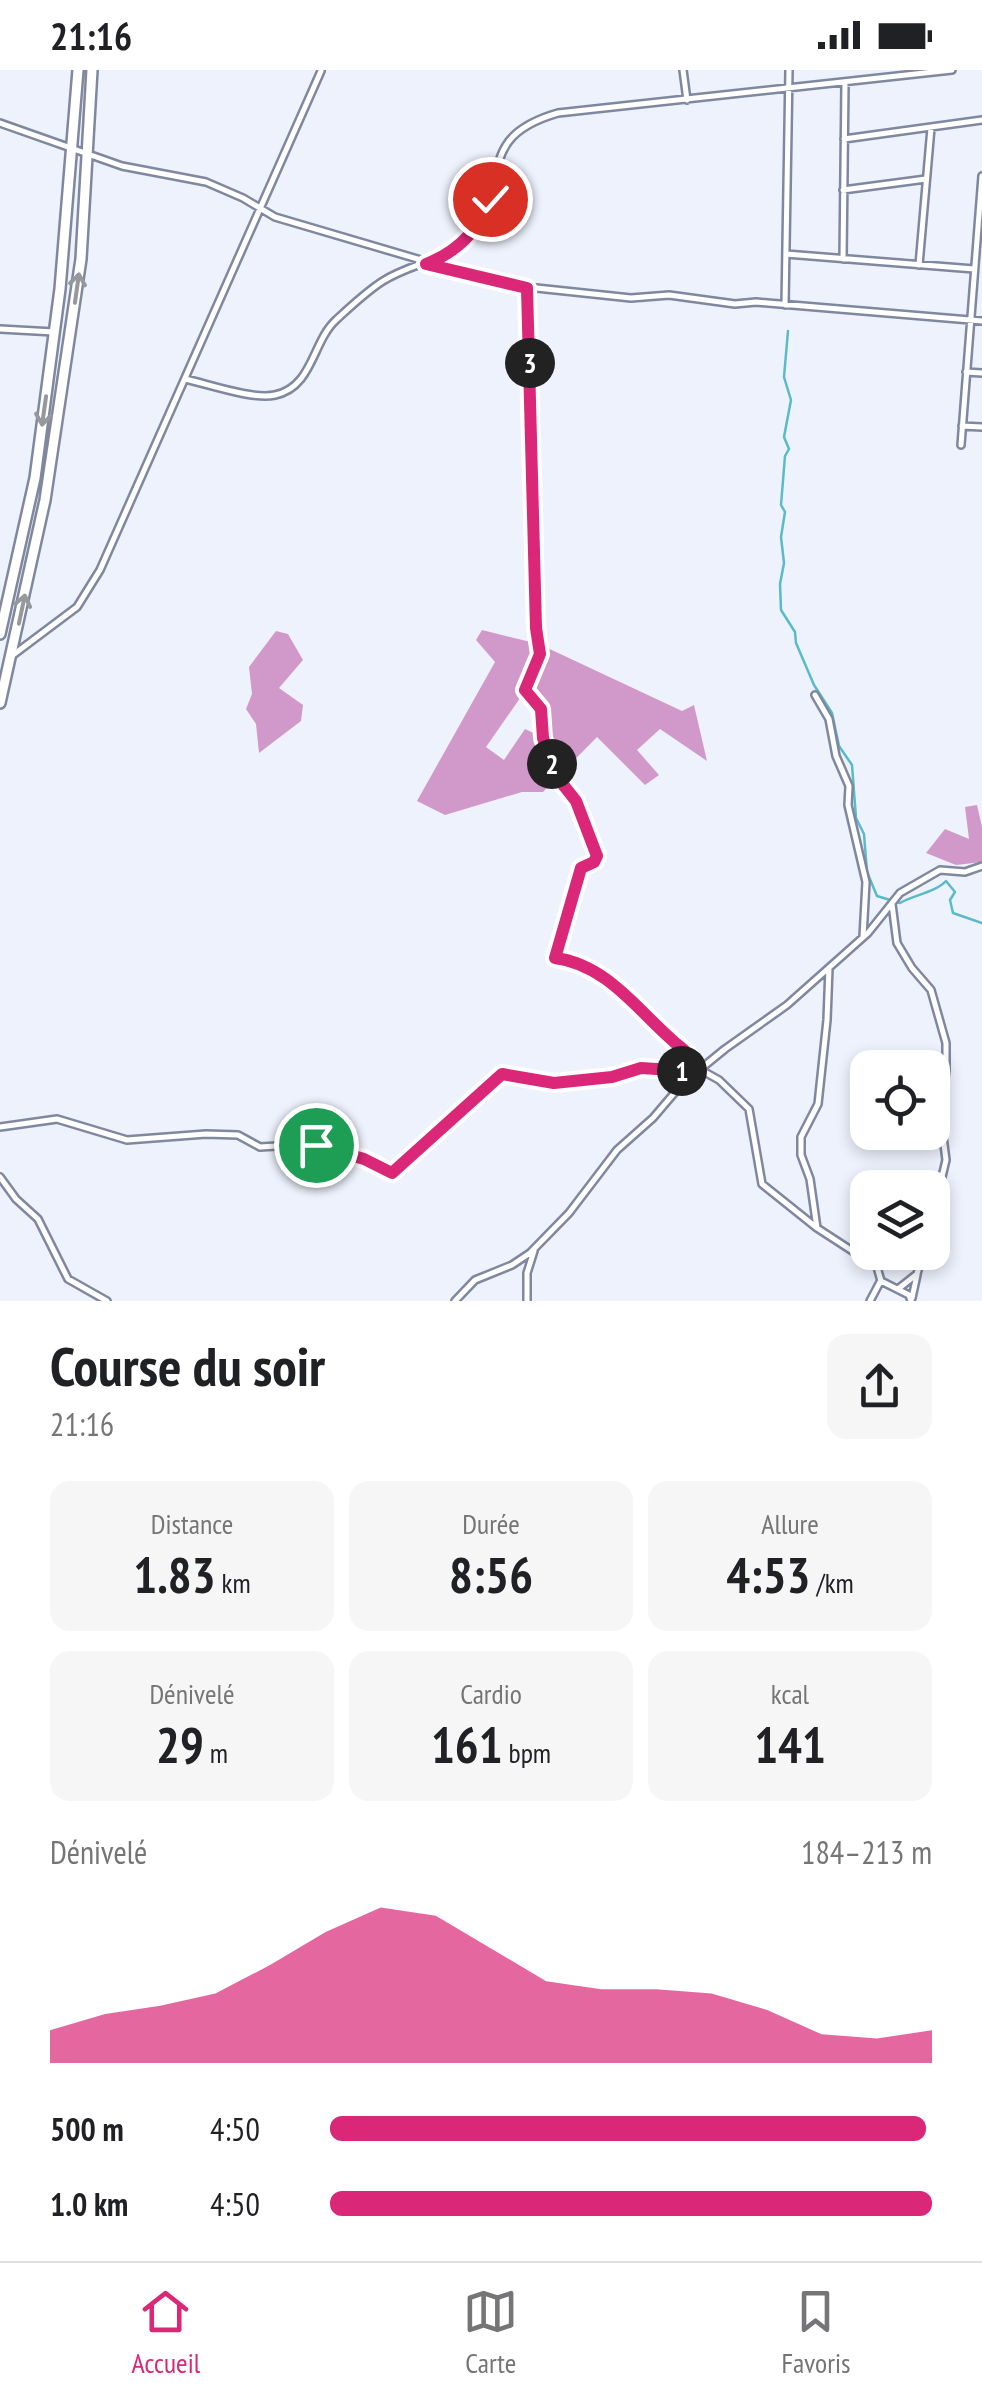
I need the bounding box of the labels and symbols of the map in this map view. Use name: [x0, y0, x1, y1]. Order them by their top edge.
pin: [448, 157, 533, 242]
one-way arrow: [68, 273, 86, 305]
pin: 3: [505, 338, 555, 388]
one-way arrow: [34, 394, 52, 426]
one-way arrow: [14, 594, 33, 626]
pin: 2: [527, 739, 577, 789]
pin: 1: [657, 1046, 707, 1096]
pin: [274, 1103, 359, 1188]

